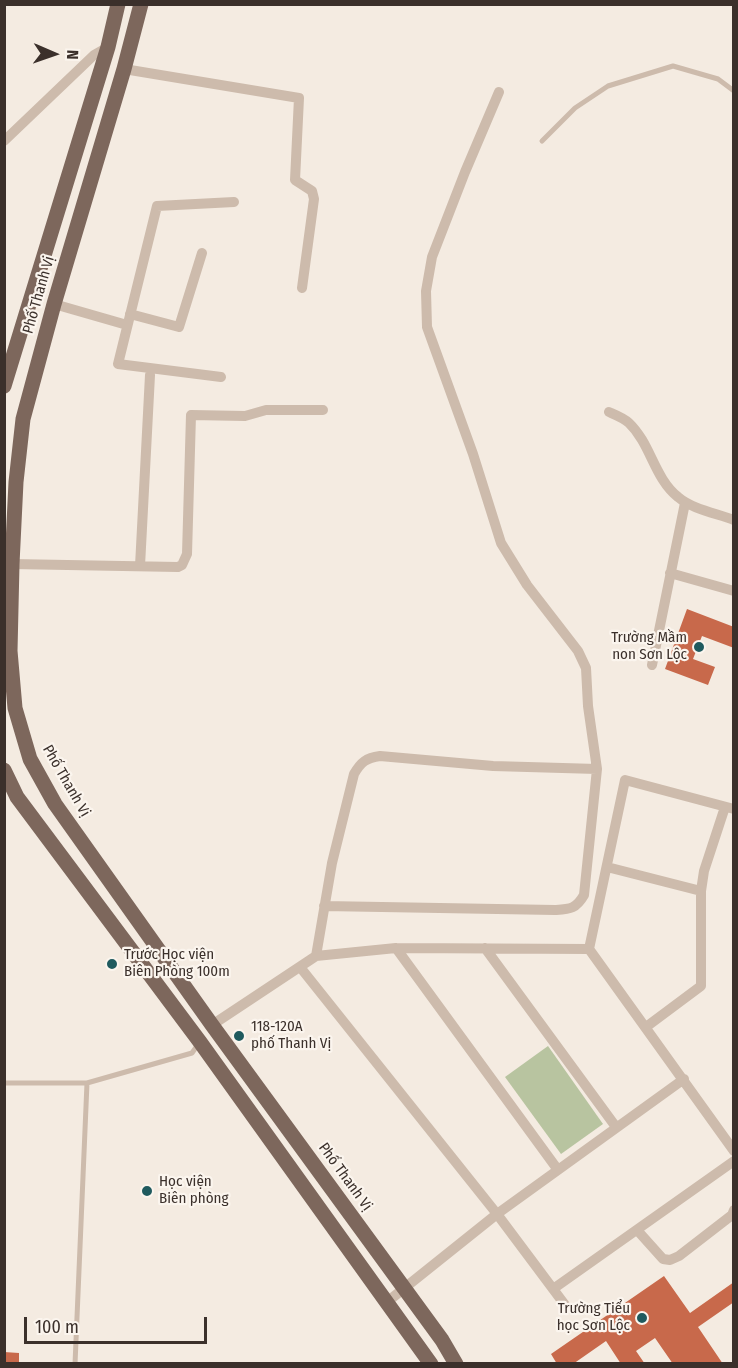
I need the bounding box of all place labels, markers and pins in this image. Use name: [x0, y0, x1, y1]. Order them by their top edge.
place label: Trường Mầm non Sơn Lộc: [611, 629, 687, 664]
marker: Trường Mầm non Sơn Lộc: [692, 640, 706, 654]
place label: Trước Học viện Biên Phòng 100m: [124, 946, 230, 981]
marker: Trước Học viện Biên Phòng 100m: [105, 957, 119, 971]
place label: 118-120A phố Thanh Vị: [251, 1018, 331, 1053]
marker: 118-120A phố Thanh Vị: [232, 1029, 246, 1043]
place label: Học viện Biên phòng: [159, 1173, 229, 1208]
marker: Học viện Biên phòng: [140, 1184, 154, 1198]
place label: Trường Tiểu học Sơn Lộc: [557, 1300, 630, 1335]
marker: Trường Tiểu học Sơn Lộc: [635, 1311, 649, 1325]

